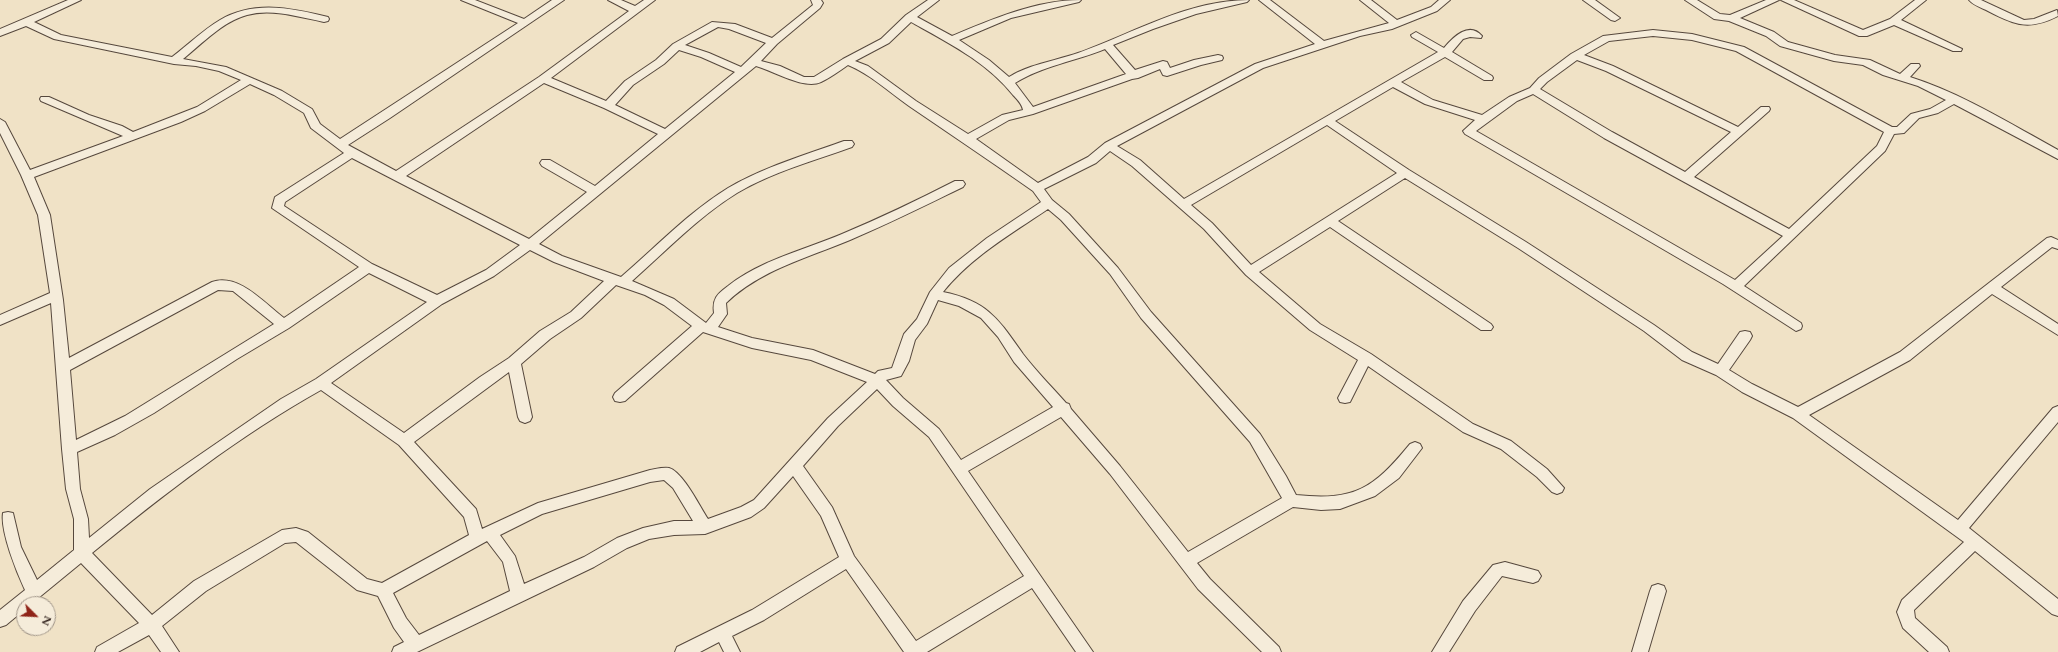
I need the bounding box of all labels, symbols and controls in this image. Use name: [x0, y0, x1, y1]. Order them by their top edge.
north arrow: [16, 596, 56, 636]
text: N: [38, 613, 55, 628]

